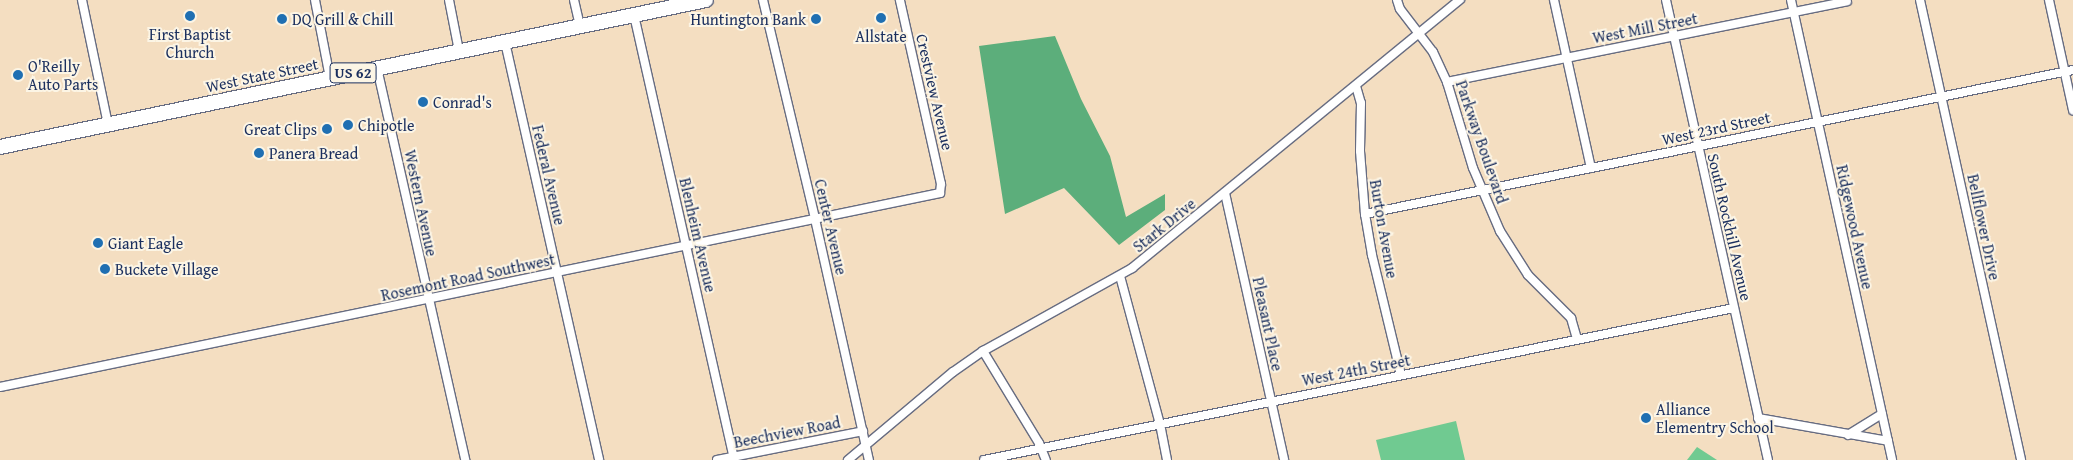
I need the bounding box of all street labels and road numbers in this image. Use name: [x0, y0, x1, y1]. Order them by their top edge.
street label: West Mill Street: [1591, 8, 1699, 48]
street label: Crestview Avenue: [912, 32, 958, 152]
street label: West State Street: [204, 54, 320, 96]
road number: US 62: [329, 60, 377, 86]
street label: Parkway Boulevard: [1452, 78, 1512, 206]
street label: West 23rd Street: [1660, 107, 1772, 149]
street label: Federal Avenue: [528, 123, 570, 227]
street label: Western Avenue: [400, 148, 442, 258]
street label: South Rockhill Avenue: [1704, 152, 1756, 302]
street label: Ridgewood Avenue: [1832, 163, 1878, 291]
street label: Bellflower Drive: [1963, 172, 2005, 282]
street label: Blenheim Avenue: [676, 176, 720, 294]
street label: Center Avenue: [811, 177, 851, 277]
street label: Burton Avenue: [1366, 178, 1402, 280]
street label: Stark Drive: [1129, 194, 1199, 256]
street label: Rosemont Road Southwest: [379, 249, 557, 305]
street label: Pleasant Place: [1249, 275, 1287, 373]
street label: West 24th Street: [1300, 350, 1412, 390]
street label: Beechview Road: [732, 412, 842, 452]

